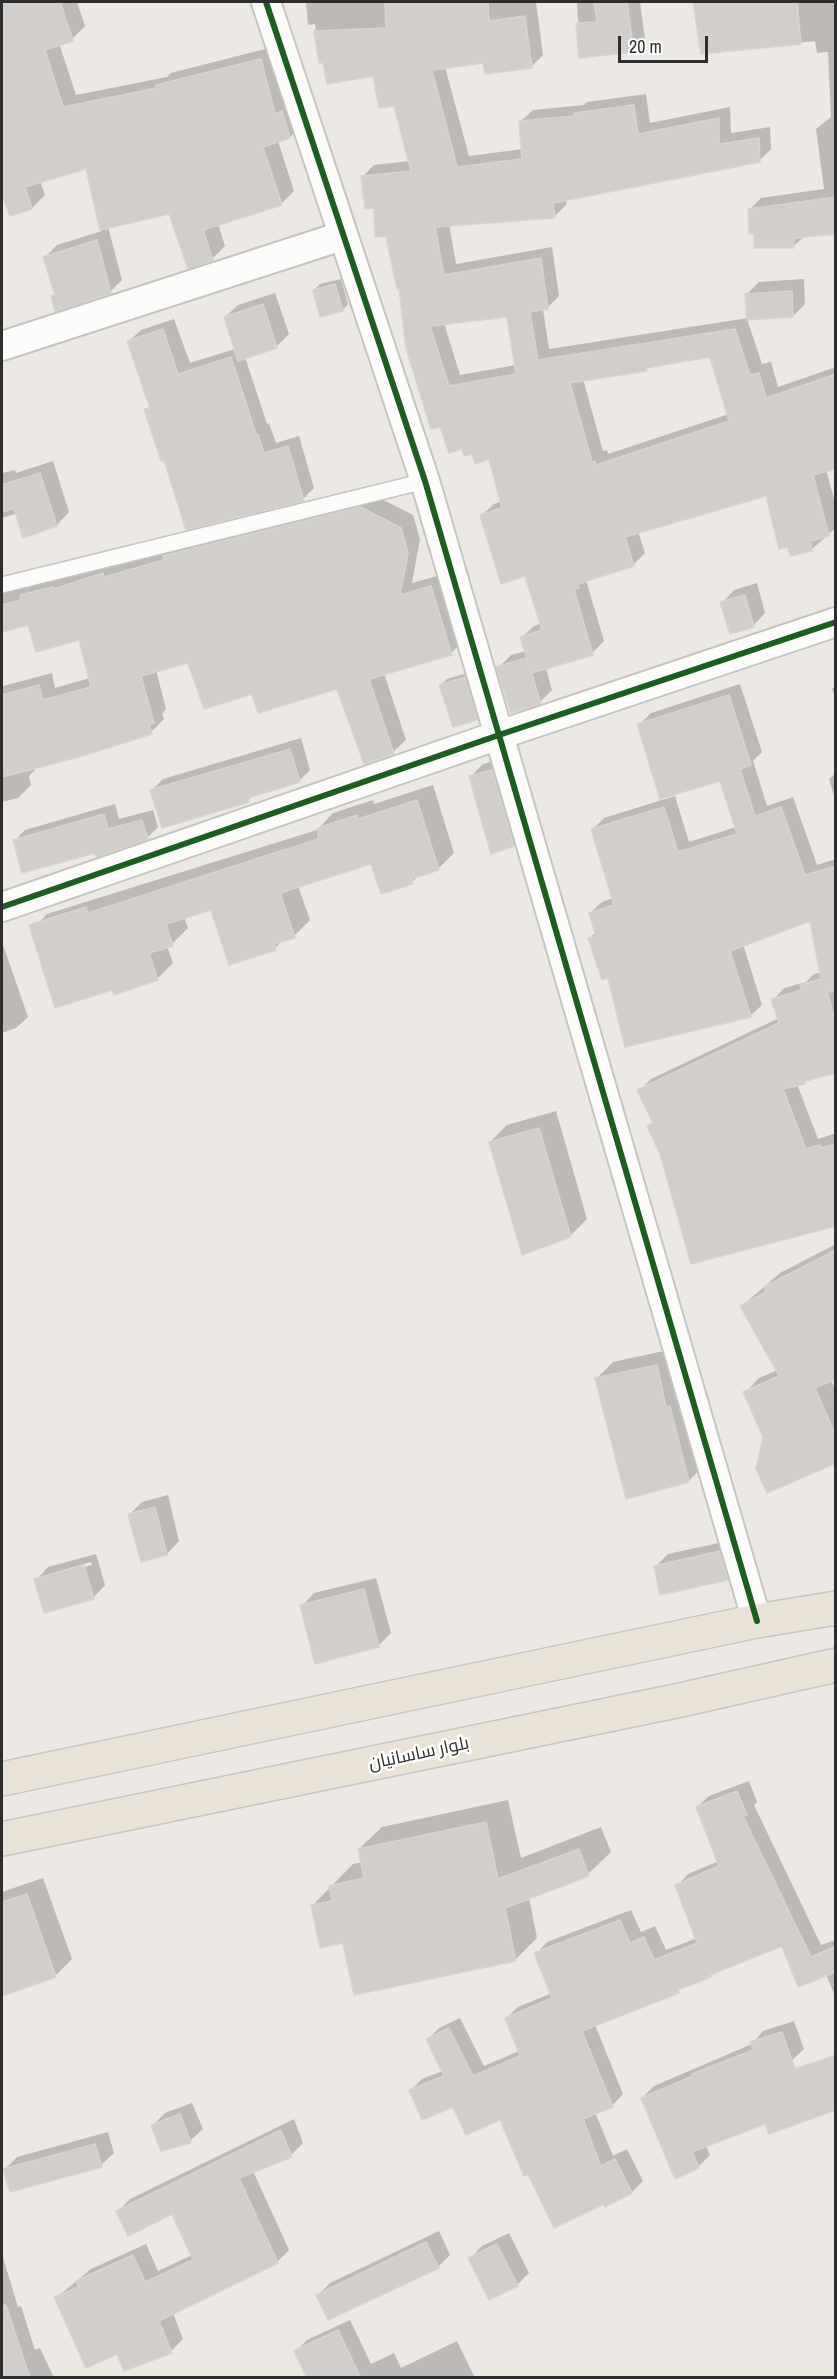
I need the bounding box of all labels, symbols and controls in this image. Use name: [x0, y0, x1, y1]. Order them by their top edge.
scale bar: [621, 24, 711, 62]
text: 20 m: [629, 34, 662, 59]
street label: بلوار ساسانیان: [367, 1733, 471, 1775]

